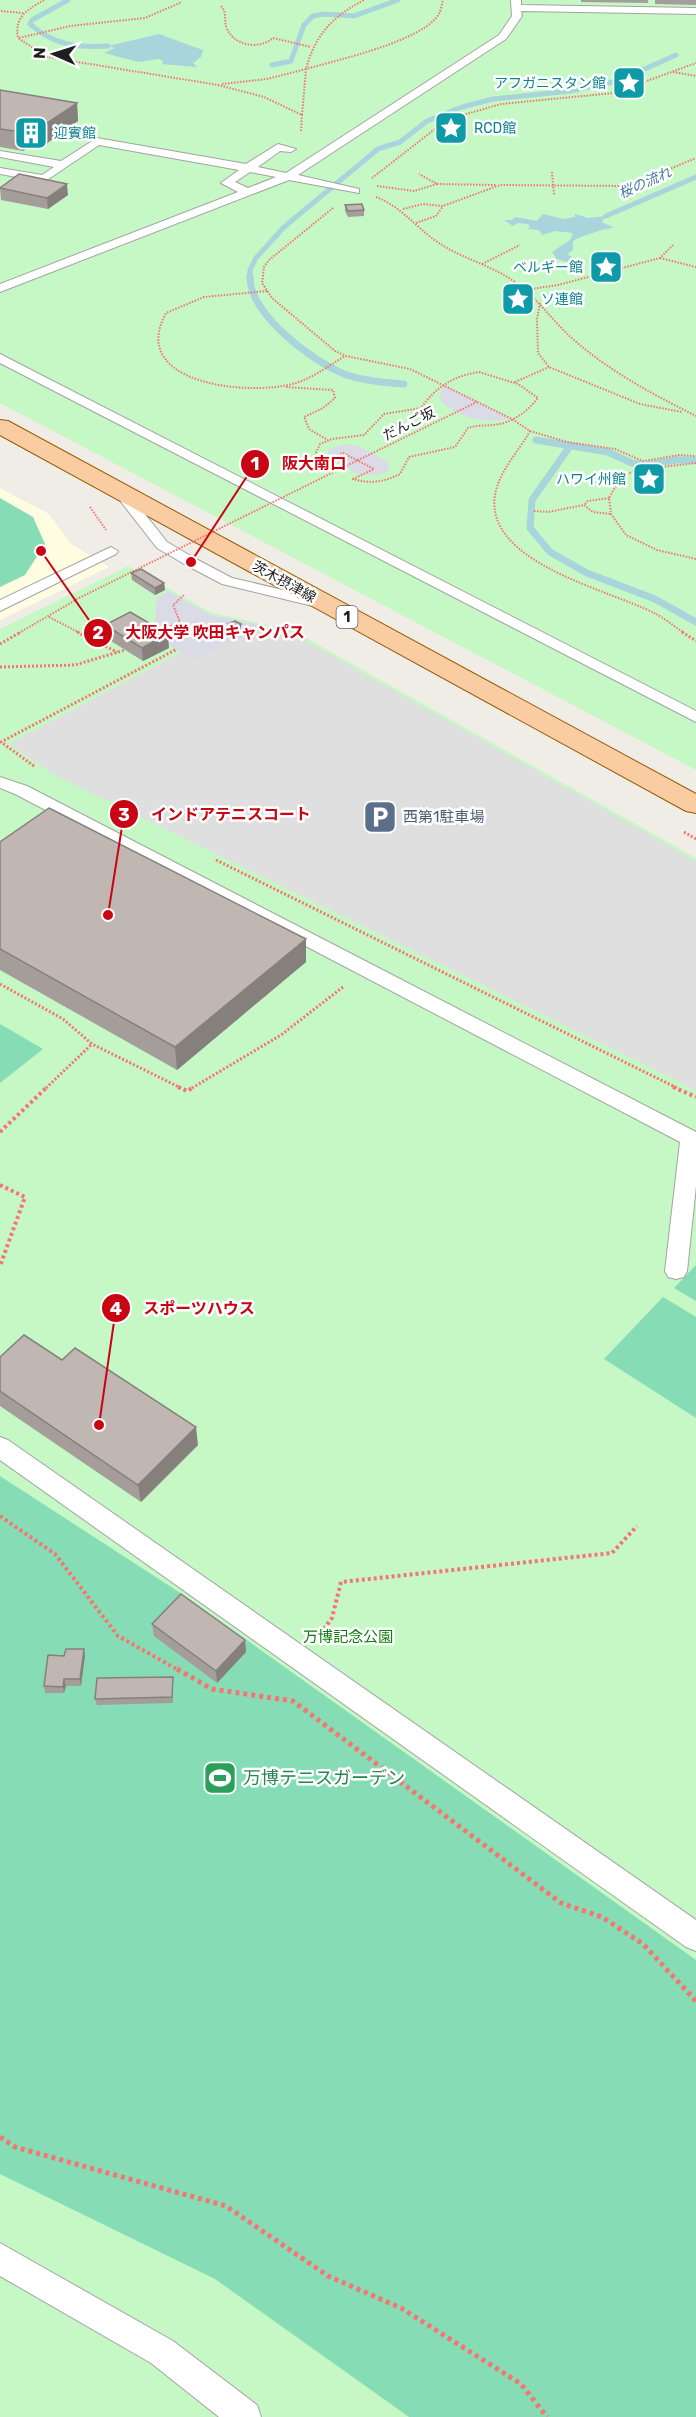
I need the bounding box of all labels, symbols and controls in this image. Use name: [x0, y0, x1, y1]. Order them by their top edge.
north arrow: [24, 24, 84, 84]
text: N: [30, 47, 49, 59]
place icon: アフガニスタン館: [611, 65, 647, 101]
place label: アフガニスタン館: [494, 75, 606, 92]
place icon: RCD館: [433, 110, 469, 146]
building icon: 迎賓館: [13, 115, 49, 151]
place label: RCD館: [474, 120, 516, 137]
place label: 迎賓館: [54, 125, 96, 142]
water label: 桜の流れ: [616, 163, 675, 202]
place icon: ベルギー館: [588, 249, 624, 285]
place label: ベルギー館: [513, 259, 583, 276]
place icon: ソ連館: [500, 281, 536, 317]
place label: ソ連館: [541, 291, 583, 308]
street label: だんご坂: [380, 404, 438, 444]
callout: 阪大南口: [240, 447, 358, 481]
text: 1: [251, 453, 259, 475]
text: 阪大南口: [282, 454, 346, 473]
place icon: ハワイ州館: [631, 461, 667, 497]
place label: ハワイ州館: [556, 471, 626, 488]
street label: 茨木摂津線: [249, 558, 319, 606]
road number: 1: [336, 606, 358, 628]
callout: 大阪大学 吹田キャンパス: [83, 616, 317, 650]
text: 2: [92, 622, 104, 644]
text: 大阪大学 吹田キャンパス: [125, 623, 305, 642]
callout: インドアテニスコート: [109, 797, 323, 831]
parking icon: 西第1駐車場: [362, 799, 398, 835]
text: 3: [118, 804, 130, 826]
text: インドアテニスコート: [151, 805, 311, 824]
place label: 西第1駐車場: [403, 808, 484, 826]
callout: スポーツハウス: [101, 1291, 267, 1325]
text: 4: [110, 1298, 122, 1320]
text: スポーツハウス: [143, 1299, 255, 1318]
park label: 万博記念公園: [303, 1628, 393, 1646]
sports icon: 万博テニスガーデン: [202, 1760, 238, 1796]
place label: 万博テニスガーデン: [243, 1767, 405, 1789]

